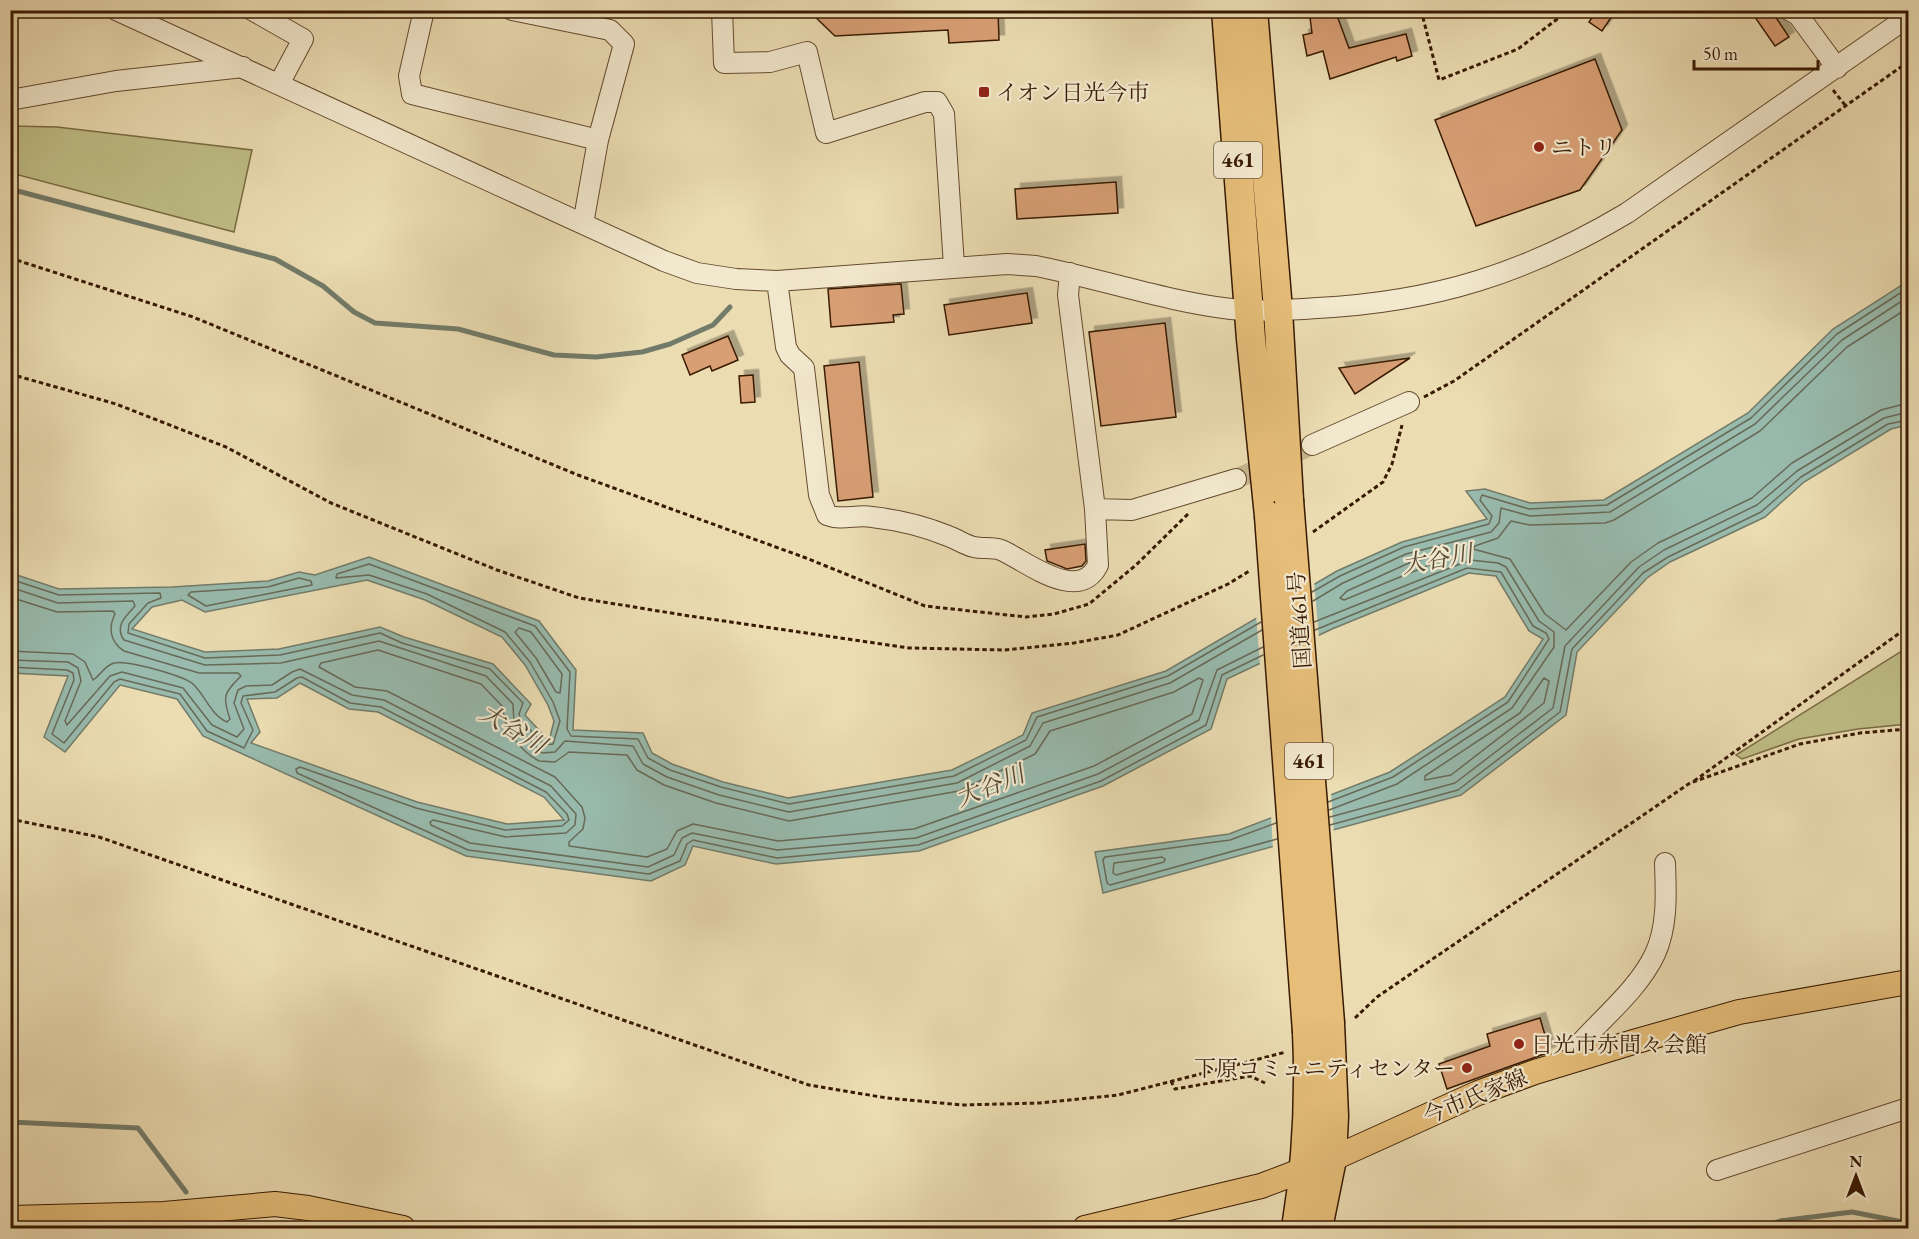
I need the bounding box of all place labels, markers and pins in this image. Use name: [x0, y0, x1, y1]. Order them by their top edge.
place label: イオン日光今市: [996, 78, 1149, 107]
marker: イオン日光今市: [977, 85, 991, 99]
place label: ニトリ: [1551, 133, 1617, 162]
marker: ニトリ: [1532, 140, 1546, 154]
place label: 日光市赤間々会館: [1531, 1030, 1707, 1059]
marker: 日光市赤間々会館: [1512, 1037, 1526, 1051]
place label: 下原コミュニティセンター: [1194, 1054, 1455, 1083]
marker: 下原コミュニティセンター: [1460, 1061, 1474, 1075]

